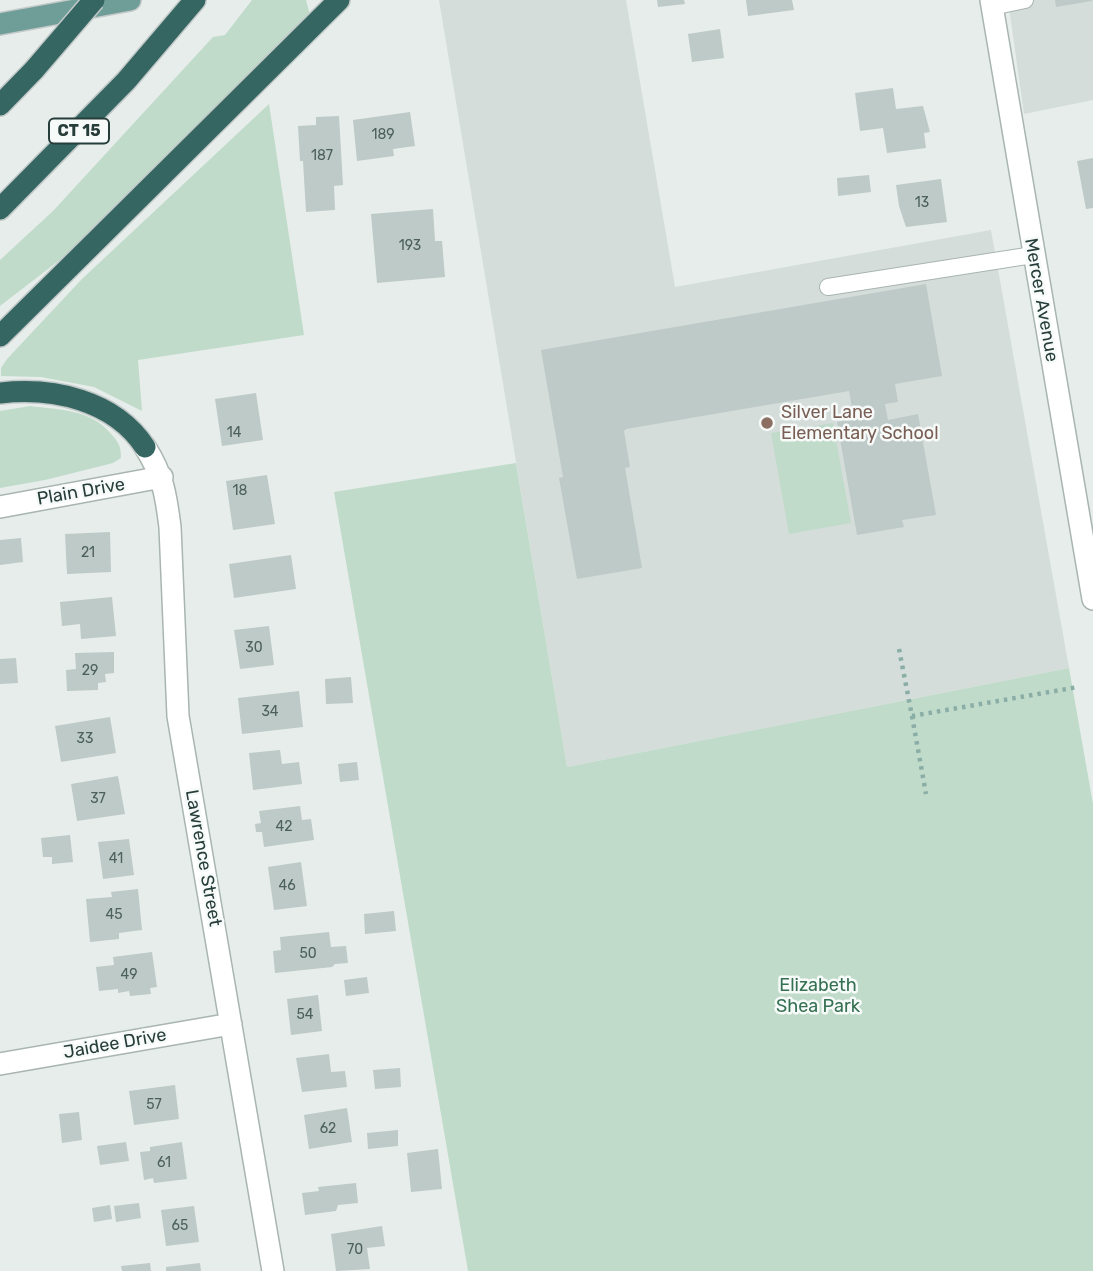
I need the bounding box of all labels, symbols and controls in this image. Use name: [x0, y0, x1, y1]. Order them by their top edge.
road number: CT 15: [49, 119, 109, 144]
house number: 189: [371, 127, 395, 143]
house number: 187: [311, 148, 333, 164]
house number: 13: [915, 195, 929, 211]
street label: Mercer Avenue: [1019, 236, 1063, 364]
house number: 193: [399, 238, 421, 254]
place label: Silver Lane Elementary School: [781, 402, 939, 444]
marker: Silver Lane Elementary School: [759, 415, 775, 431]
house number: 14: [227, 425, 241, 441]
street label: Plain Drive: [35, 474, 127, 510]
house number: 18: [233, 483, 247, 499]
house number: 21: [81, 545, 95, 561]
house number: 30: [245, 640, 263, 656]
house number: 29: [82, 663, 98, 679]
house number: 34: [261, 704, 279, 720]
house number: 33: [77, 731, 93, 747]
street label: Lawrence Street: [180, 788, 226, 928]
house number: 37: [90, 791, 106, 807]
house number: 42: [276, 819, 292, 835]
house number: 41: [109, 851, 123, 867]
house number: 46: [278, 878, 296, 894]
house number: 45: [105, 907, 123, 923]
house number: 50: [299, 946, 317, 962]
house number: 49: [121, 967, 137, 983]
park label: Elizabeth Shea Park: [776, 975, 860, 1018]
house number: 54: [296, 1007, 314, 1023]
street label: Jaidee Drive: [62, 1024, 168, 1064]
house number: 57: [146, 1097, 162, 1113]
house number: 62: [320, 1121, 336, 1137]
house number: 61: [157, 1155, 171, 1171]
house number: 65: [172, 1218, 188, 1234]
house number: 70: [347, 1242, 363, 1258]

